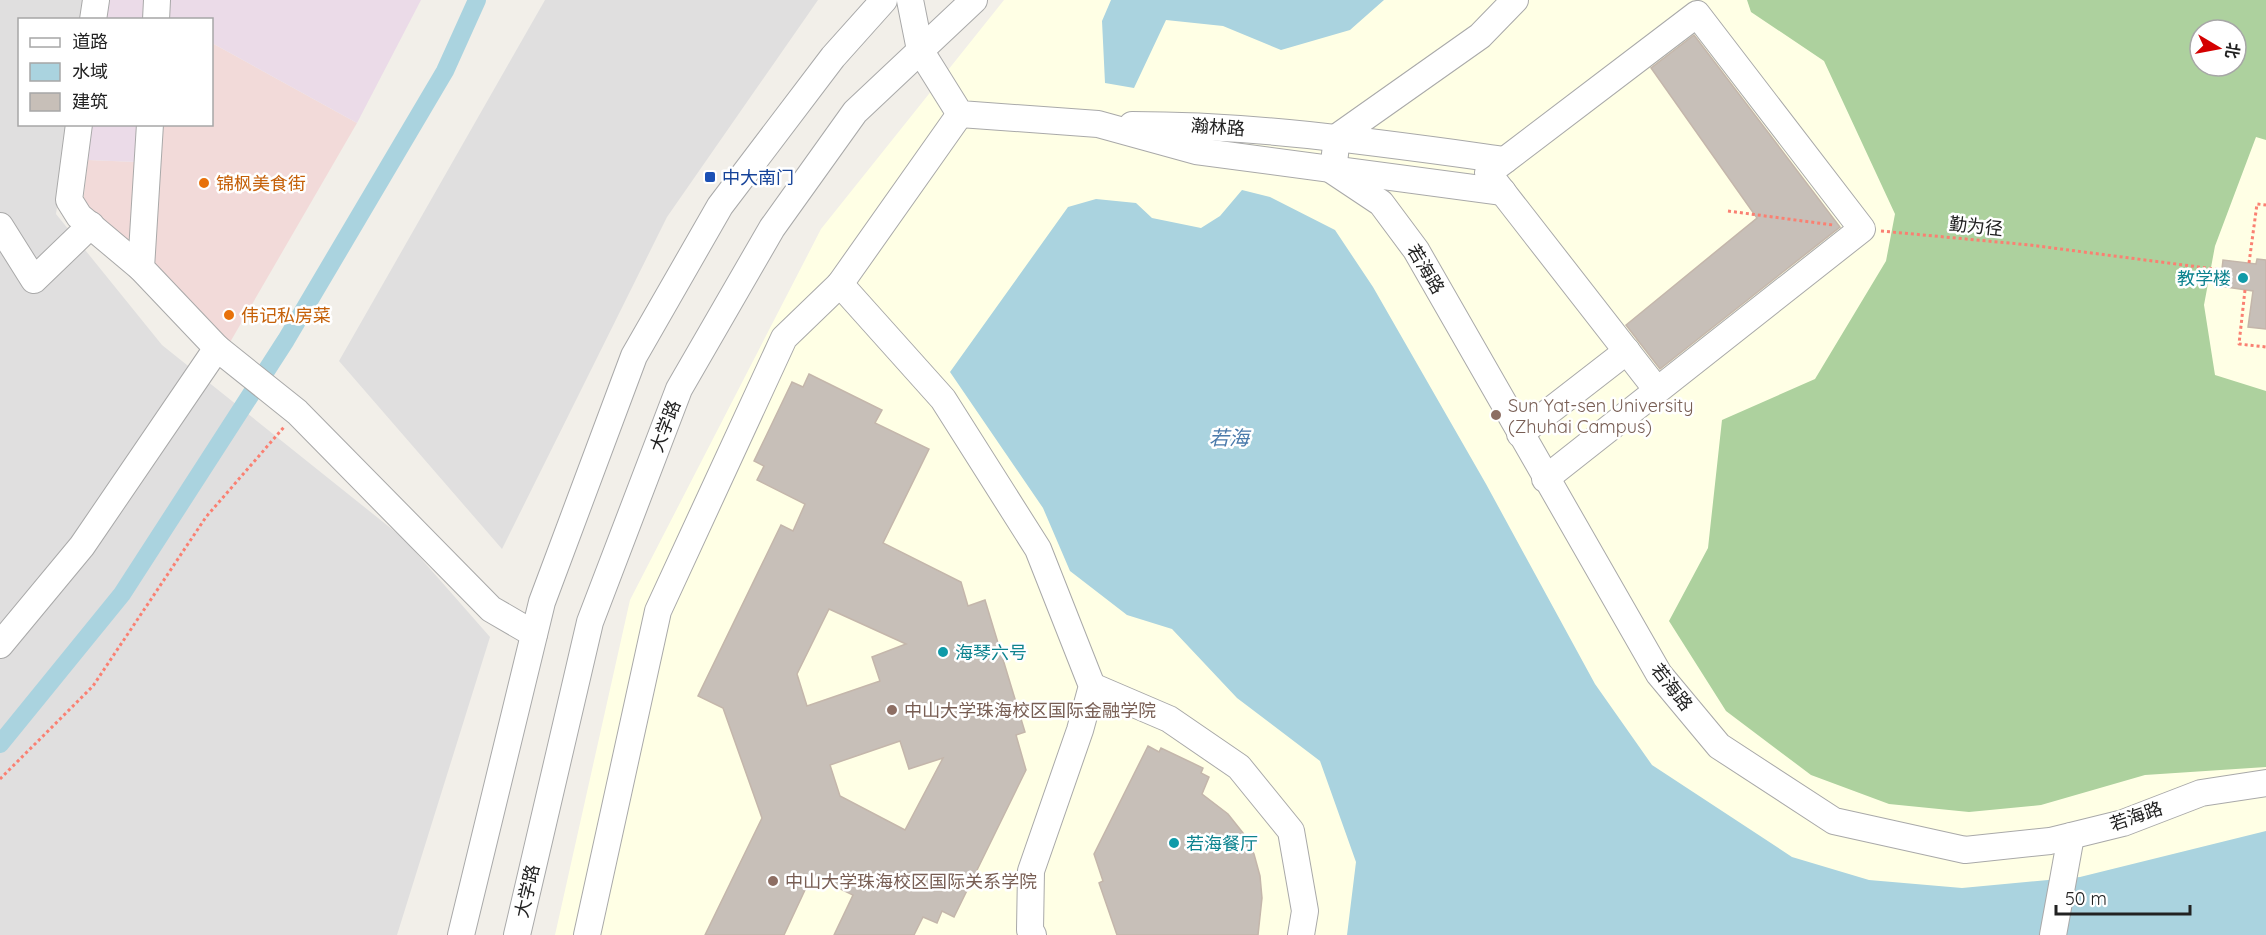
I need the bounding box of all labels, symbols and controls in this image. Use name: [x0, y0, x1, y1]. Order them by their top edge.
legend: [18, 18, 213, 126]
north arrow: [2188, 18, 2248, 78]
text: 道路: [72, 30, 108, 53]
text: 北: [2222, 41, 2244, 60]
text: 水域: [72, 60, 108, 83]
text: 建筑: [72, 90, 108, 113]
street label: 瀚林路: [1190, 114, 1246, 140]
place label: 中大南门: [722, 166, 794, 189]
marker: 中大南门: [703, 170, 717, 184]
place label: 锦枫美食街: [216, 172, 306, 195]
marker: 锦枫美食街: [197, 176, 211, 190]
street label: 勤为径: [1948, 212, 2004, 240]
street label: 若海路: [1402, 240, 1450, 298]
place label: 教学楼: [2177, 267, 2231, 290]
marker: 教学楼: [2236, 271, 2250, 285]
place label: 伟记私房菜: [241, 304, 331, 327]
marker: 伟记私房菜: [222, 308, 236, 322]
place label: Sun Yat-sen University (Zhuhai Campus): [1508, 394, 1693, 438]
street label: 大学路: [645, 397, 685, 455]
marker: Sun Yat-sen University (Zhuhai Campus): [1489, 408, 1503, 422]
water label: 若海: [1209, 425, 1252, 450]
place label: 海琴六号: [955, 641, 1027, 664]
marker: 海琴六号: [936, 645, 950, 659]
street label: 若海路: [1646, 659, 1698, 715]
place label: 中山大学珠海校区国际金融学院: [904, 699, 1156, 722]
marker: 中山大学珠海校区国际金融学院: [885, 703, 899, 717]
street label: 若海路: [2107, 796, 2165, 836]
place label: 若海餐厅: [1186, 832, 1258, 855]
marker: 若海餐厅: [1167, 836, 1181, 850]
street label: 大学路: [510, 862, 544, 920]
place label: 中山大学珠海校区国际关系学院: [785, 870, 1037, 893]
marker: 中山大学珠海校区国际关系学院: [766, 874, 780, 888]
scale bar: [2056, 878, 2190, 916]
text: 50 m: [2065, 887, 2107, 910]

